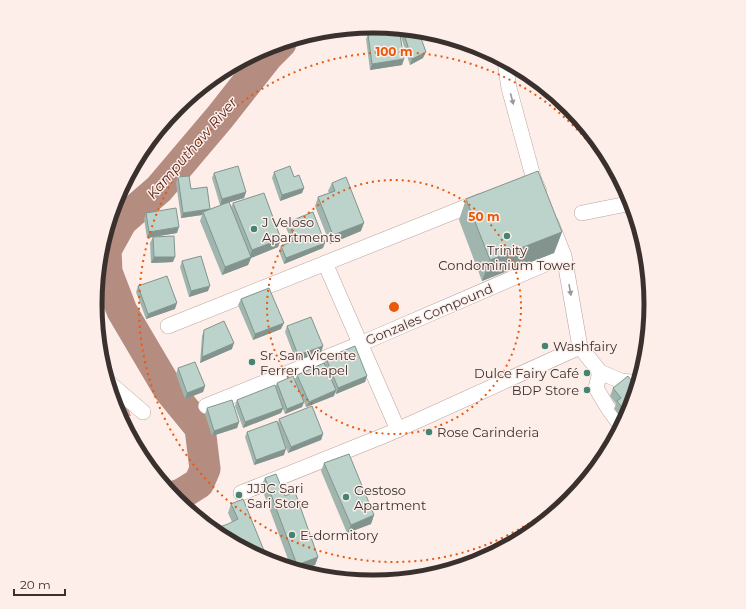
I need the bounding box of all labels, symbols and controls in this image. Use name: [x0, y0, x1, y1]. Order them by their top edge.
text: 100 m: [376, 44, 412, 59]
water label: Kamputhaw River: [143, 93, 241, 203]
one-way arrow: [509, 93, 515, 105]
text: 50 m: [468, 209, 500, 224]
place label: J Veloso Apartments: [261, 214, 341, 245]
marker: J Veloso Apartments: [249, 224, 259, 234]
marker: Trinity Condominium Tower: [502, 231, 512, 241]
place label: Trinity Condominium Tower: [438, 242, 576, 273]
street label: Gonzales Compound: [363, 280, 495, 348]
one-way arrow: [567, 284, 573, 296]
centre of rings: [387, 300, 401, 314]
place label: Washfairy: [553, 338, 618, 354]
marker: Washfairy: [540, 341, 550, 351]
place label: Sr. San Vicente Ferrer Chapel: [260, 347, 356, 378]
marker: Sr. San Vicente Ferrer Chapel: [247, 357, 257, 367]
place label: Dulce Fairy Café: [474, 365, 579, 381]
marker: Dulce Fairy Café: [582, 368, 592, 378]
place label: BDP Store: [512, 382, 579, 398]
marker: BDP Store: [582, 385, 592, 395]
place label: Rose Carinderia: [437, 424, 539, 440]
marker: Rose Carinderia: [424, 427, 434, 437]
place label: JJJC Sari Sari Store: [246, 480, 309, 511]
place label: Gestoso Apartment: [354, 482, 426, 513]
marker: JJJC Sari Sari Store: [234, 490, 244, 500]
marker: Gestoso Apartment: [341, 492, 351, 502]
place label: E-dormitory: [300, 527, 379, 543]
marker: E-dormitory: [287, 530, 297, 540]
scale bar: [14, 571, 65, 597]
text: 20 m: [20, 577, 51, 592]

